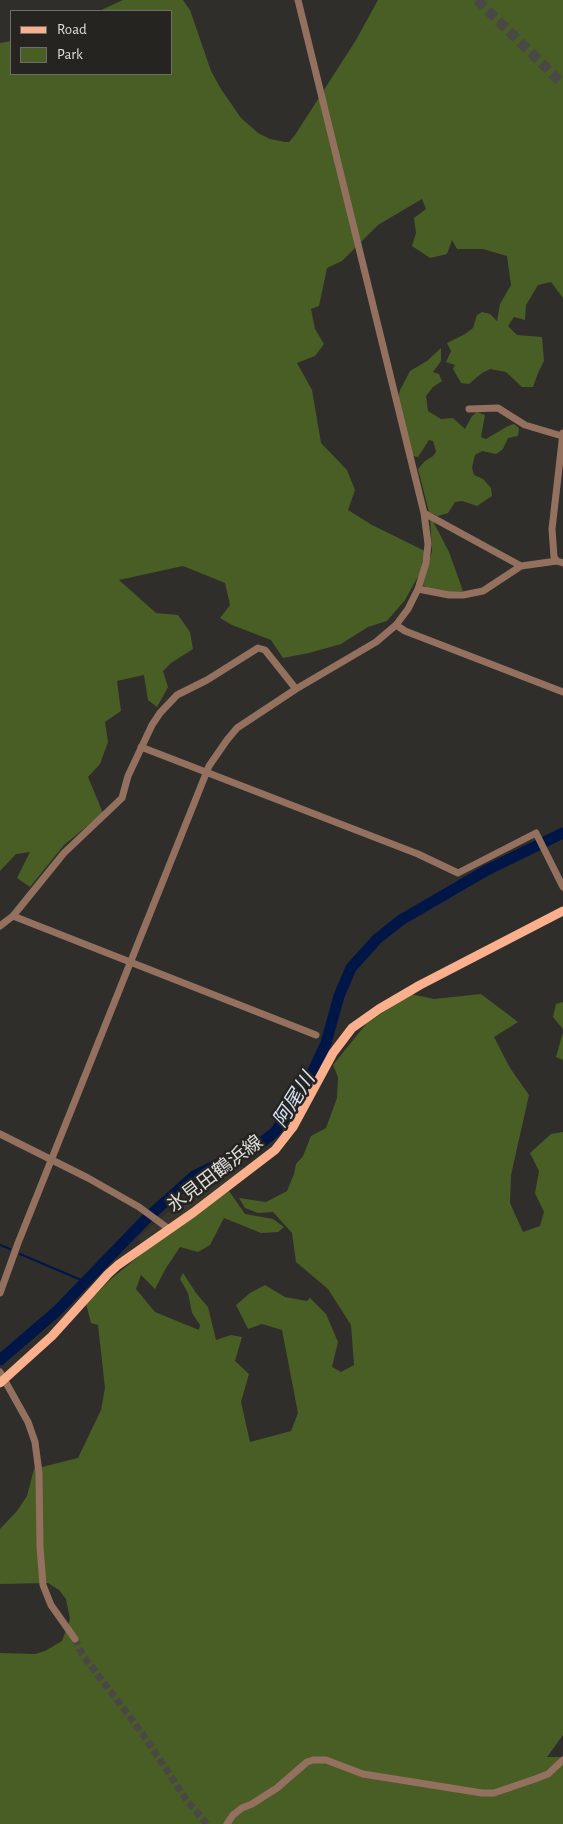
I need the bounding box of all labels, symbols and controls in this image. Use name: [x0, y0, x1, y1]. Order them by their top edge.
legend: [10, 10, 172, 75]
text: Road: [57, 22, 87, 37]
text: Park: [57, 47, 83, 62]
water label: 阿尾川: [268, 1068, 320, 1132]
street label: 氷見田鶴浜線: [163, 1131, 267, 1217]

